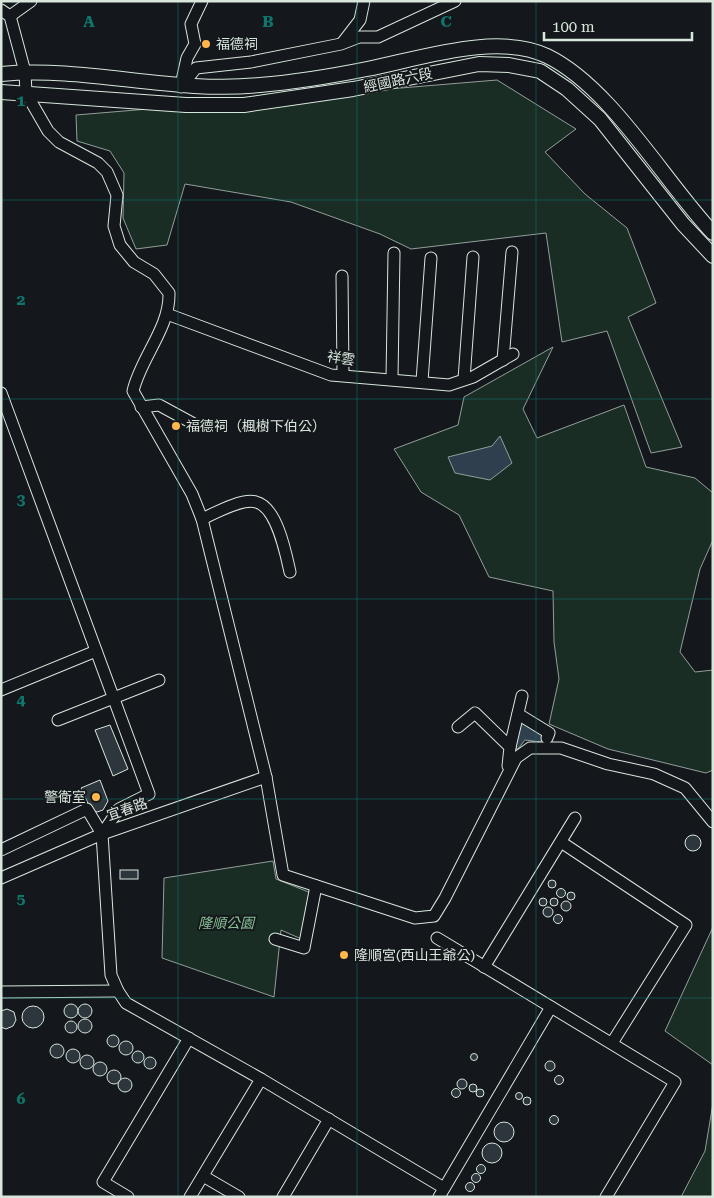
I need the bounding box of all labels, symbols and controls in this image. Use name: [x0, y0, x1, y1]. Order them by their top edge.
scale bar: [544, 10, 692, 42]
text: A: [83, 12, 95, 31]
text: B: [262, 12, 274, 31]
text: C: [440, 12, 452, 31]
text: 100 m: [552, 18, 595, 36]
place label: 福德祠: [216, 36, 258, 52]
marker: 福德祠: [200, 38, 212, 50]
street label: 經國路六段: [362, 65, 434, 95]
text: 1: [17, 91, 26, 110]
text: 2: [17, 290, 26, 309]
street label: 祥雲: [326, 348, 356, 368]
place label: 福德祠（楓樹下伯公）: [186, 418, 326, 434]
marker: 福德祠（楓樹下伯公）: [170, 420, 182, 432]
text: 3: [17, 490, 26, 509]
text: 4: [17, 690, 26, 709]
place label: 警衛室: [44, 789, 86, 805]
marker: 警衛室: [90, 791, 102, 803]
street label: 宜春路: [105, 795, 149, 823]
text: 5: [17, 889, 26, 908]
park label: 隆順公園: [198, 915, 256, 931]
place label: 隆順宮(西山王爺公): [354, 947, 475, 963]
marker: 隆順宮(西山王爺公): [338, 949, 350, 961]
text: 6: [17, 1089, 26, 1108]

